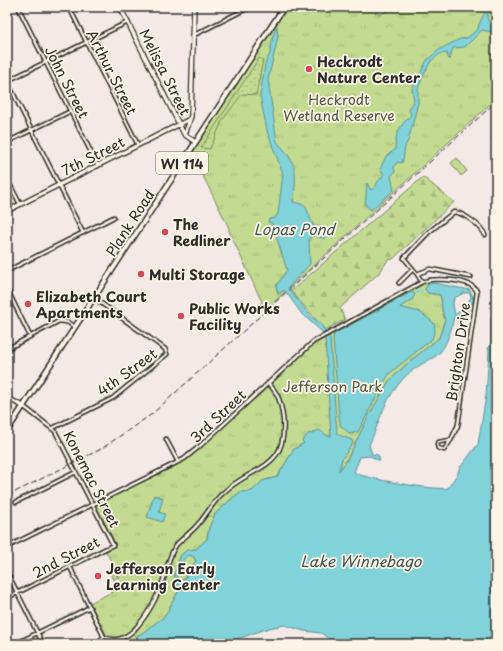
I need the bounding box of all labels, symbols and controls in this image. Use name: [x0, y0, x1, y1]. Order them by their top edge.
street label: Melissa Street: [134, 25, 196, 119]
street label: Arthur Street: [82, 26, 143, 119]
street label: John Street: [40, 42, 94, 122]
place label: Heckrodt Nature Center: [317, 51, 421, 88]
marker: Heckrodt Nature Center: [304, 64, 314, 74]
park label: Heckrodt Wetland Reserve: [283, 89, 395, 126]
street label: 7th Street: [58, 131, 128, 181]
road number: WI 114: [156, 152, 208, 174]
street label: Plank Road: [101, 186, 159, 260]
place label: The Redliner: [173, 214, 231, 251]
water label: Lopas Pond: [254, 217, 336, 240]
marker: The Redliner: [160, 227, 170, 237]
place label: Multi Storage: [149, 264, 246, 285]
marker: Multi Storage: [136, 269, 146, 279]
place label: Elizabeth Court Apartments: [36, 286, 147, 323]
place label: Public Works Facility: [189, 298, 280, 335]
marker: Elizabeth Court Apartments: [23, 299, 33, 309]
street label: Brighton Drive: [441, 301, 475, 403]
marker: Public Works Facility: [176, 311, 186, 321]
street label: 4th Street: [93, 343, 161, 401]
park label: Jefferson Park: [283, 376, 383, 397]
street label: 3rd Street: [185, 384, 251, 447]
street label: Konemac Street: [59, 427, 126, 531]
street label: 2nd Street: [29, 531, 103, 583]
water label: Lake Winnebago: [301, 549, 423, 572]
place label: Jefferson Early Learning Center: [106, 558, 221, 595]
marker: Jefferson Early Learning Center: [93, 571, 103, 581]

